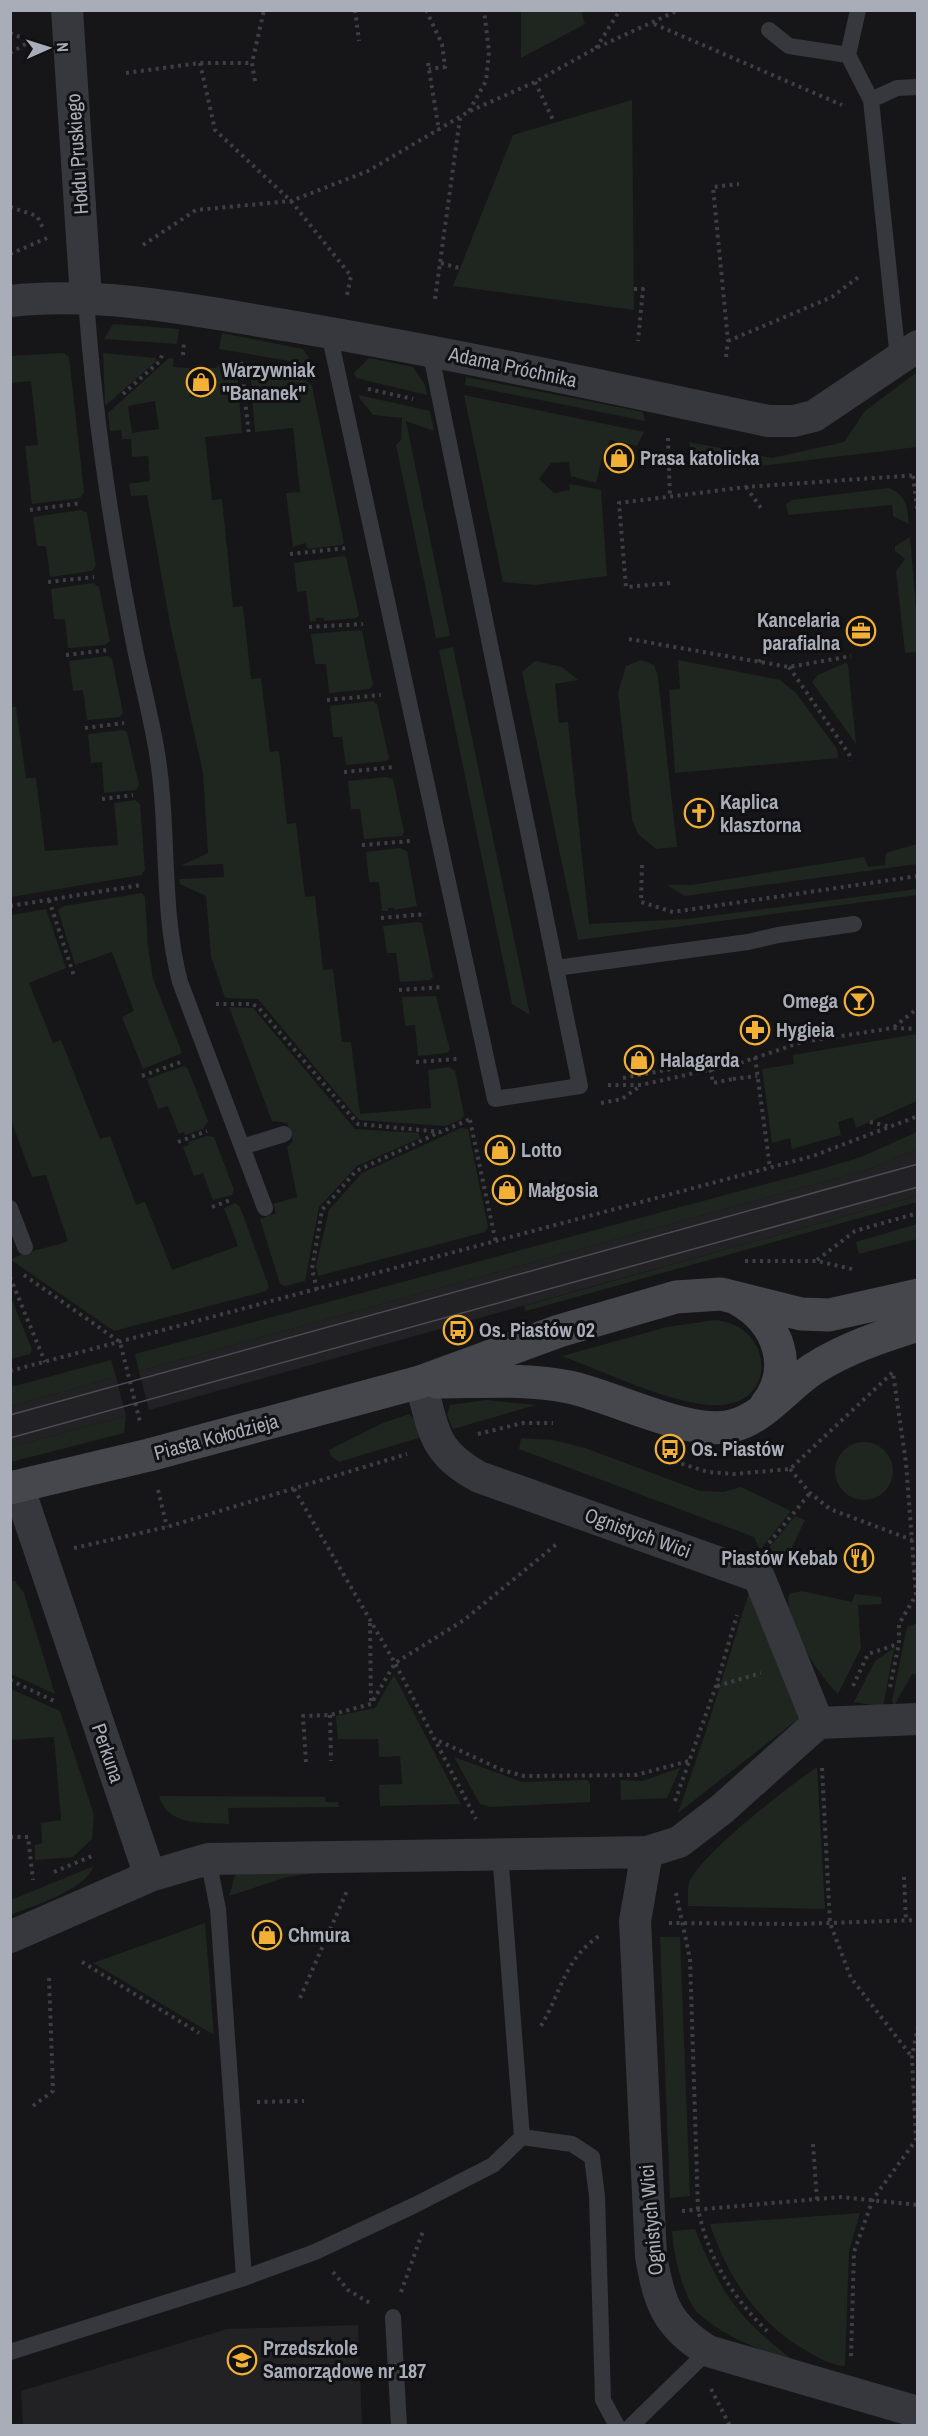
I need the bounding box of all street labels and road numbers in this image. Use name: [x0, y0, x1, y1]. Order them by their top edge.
street label: Hołdu Pruskiego: [59, 93, 94, 215]
street label: Adama Próchnika: [446, 340, 580, 393]
street label: Piasta Kołodzieja: [151, 1407, 281, 1466]
street label: Ognistych Wici: [581, 1501, 695, 1564]
street label: Perkuna: [86, 1720, 131, 1786]
street label: Ognistych Wici: [632, 2163, 669, 2277]

